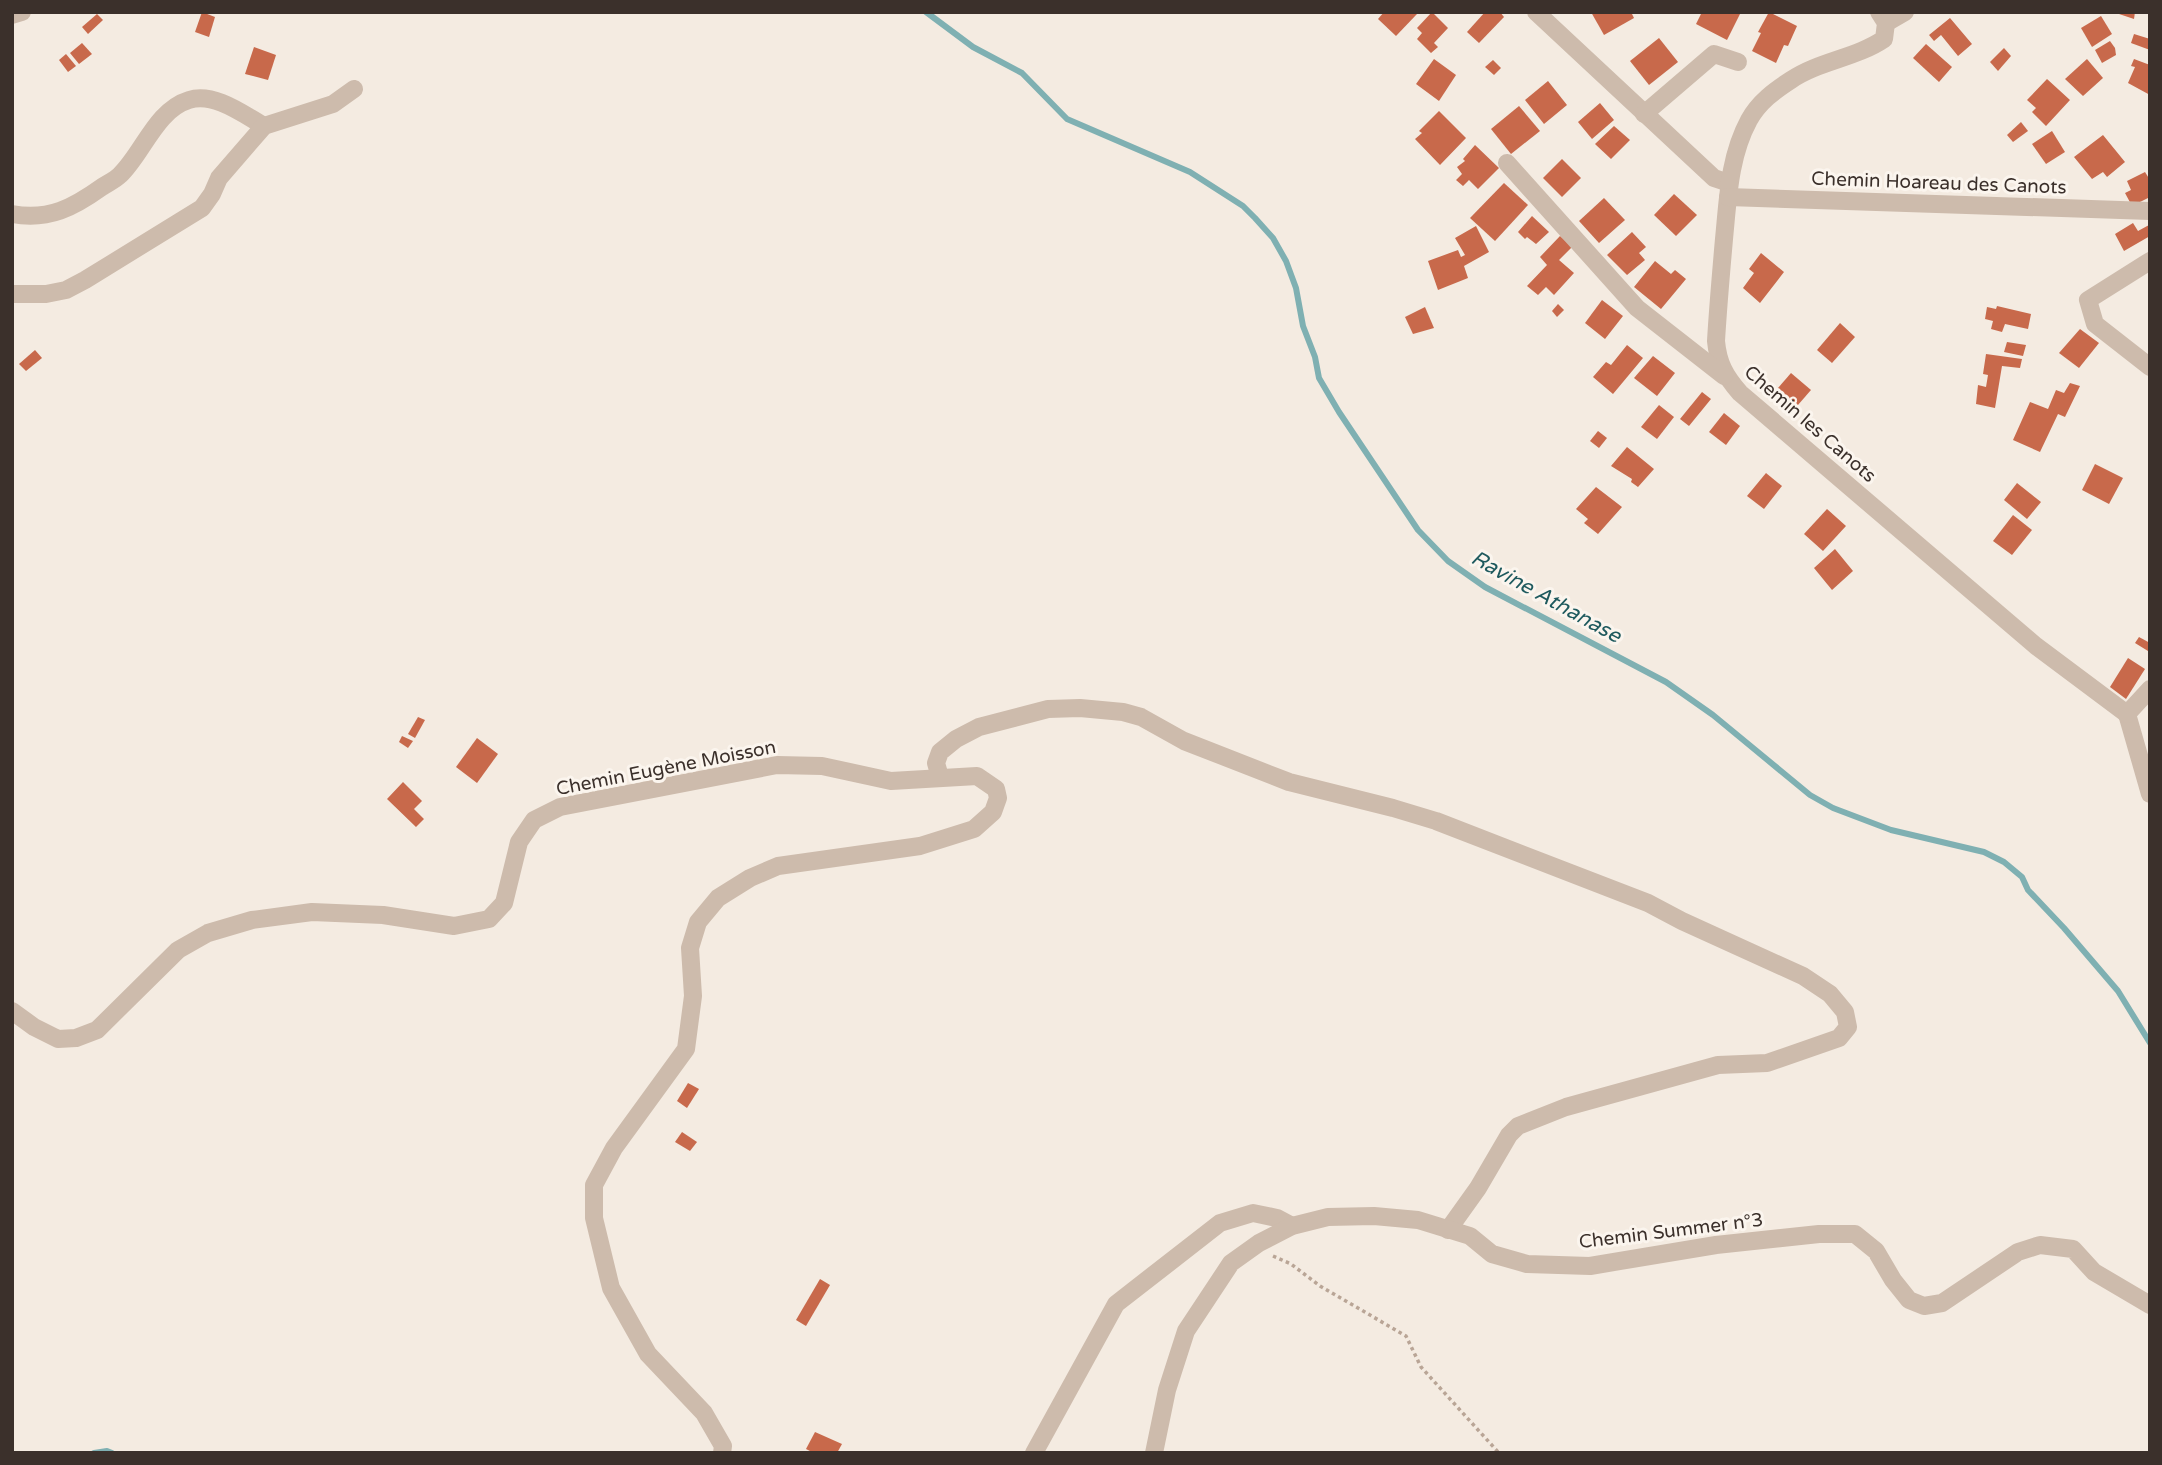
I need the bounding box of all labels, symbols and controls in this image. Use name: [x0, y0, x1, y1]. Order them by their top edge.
street label: Chemin Hoareau des Canots: [1811, 168, 2067, 198]
street label: Chemin les Canots: [1740, 361, 1880, 487]
water label: Ravine Athanase: [1467, 545, 1626, 649]
street label: Chemin Eugène Moisson: [554, 736, 778, 800]
street label: Chemin Summer n°3: [1578, 1209, 1764, 1253]

